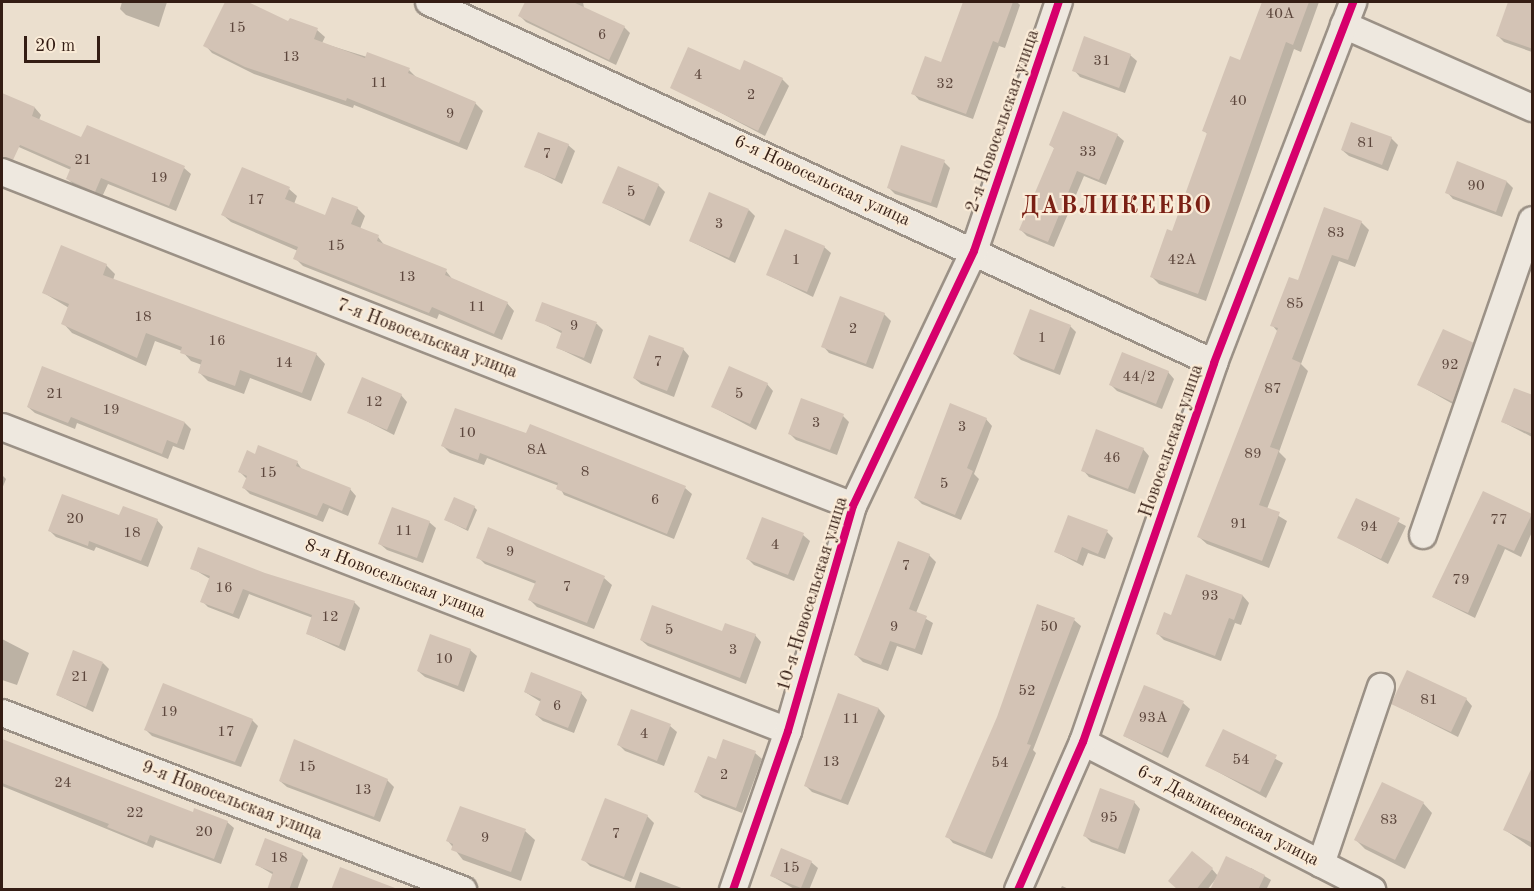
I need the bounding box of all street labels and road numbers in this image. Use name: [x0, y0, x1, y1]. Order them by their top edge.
street label: 2-я Новосельская улица: [962, 27, 1044, 215]
street label: 6-я Новосельская улица: [730, 131, 914, 231]
street label: 7-я Новосельская улица: [334, 295, 520, 383]
street label: Новосельская улица: [1136, 362, 1208, 520]
street label: 10-я Новосельская улица: [773, 494, 853, 694]
street label: 8-я Новосельская улица: [302, 535, 488, 623]
street label: 9-я Новосельская улица: [139, 757, 325, 845]
street label: 6-я Давликеевская улица: [1133, 761, 1323, 871]

